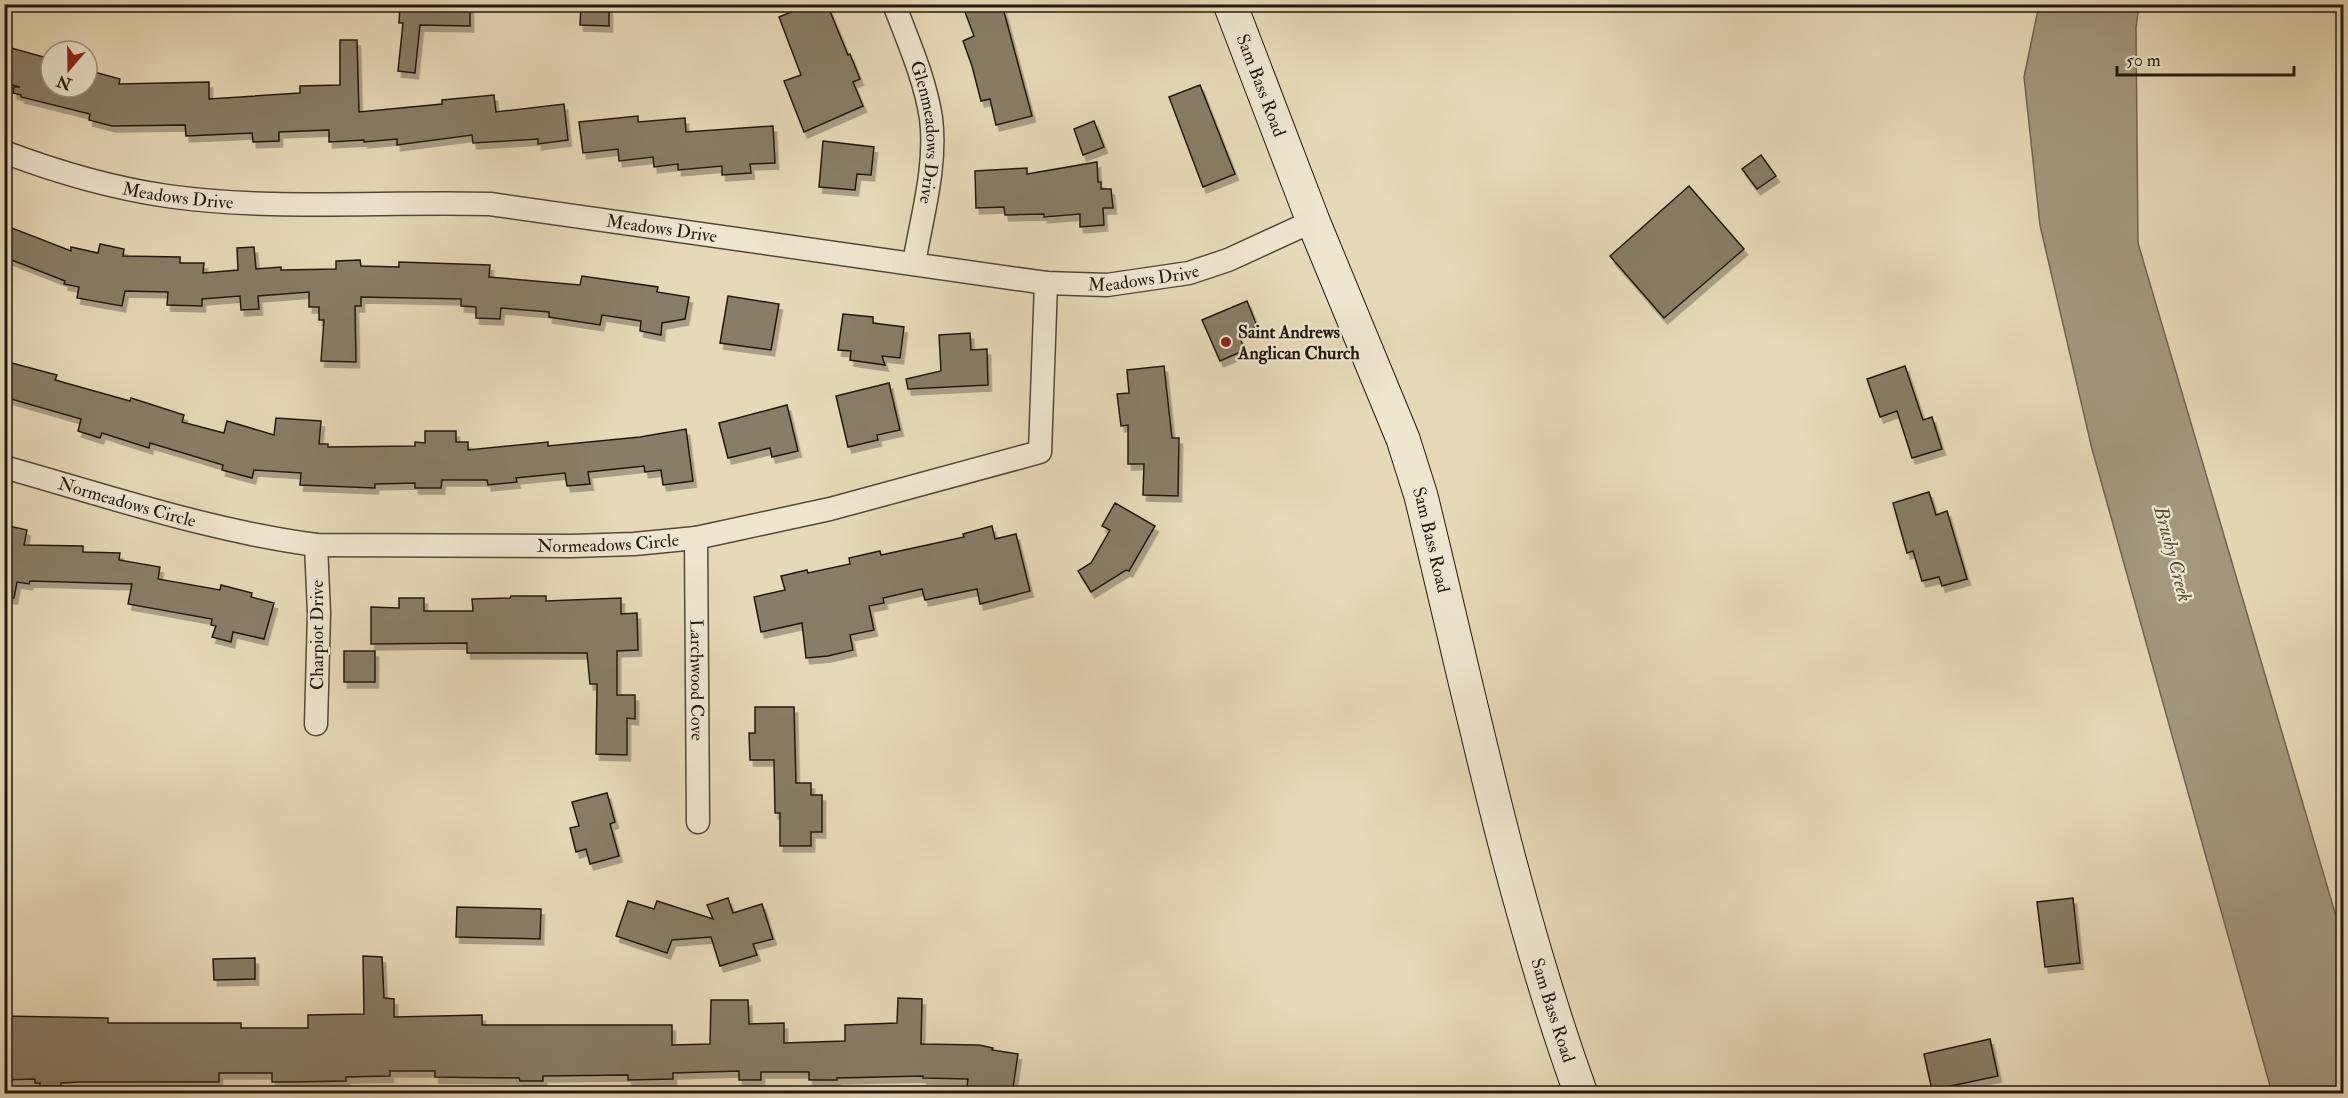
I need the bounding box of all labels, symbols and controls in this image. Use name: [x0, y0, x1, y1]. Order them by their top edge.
street label: Sam Bass Road: [1231, 31, 1291, 140]
north arrow: [39, 39, 99, 99]
scale bar: [2117, 39, 2294, 77]
text: 50 m: [2126, 49, 2161, 72]
street label: Glenmeadows Drive: [905, 58, 944, 206]
text: N: [53, 70, 75, 94]
street label: Meadows Drive: [120, 177, 235, 214]
street label: Meadows Drive: [605, 209, 719, 248]
street label: Meadows Drive: [1088, 259, 1202, 297]
place label: Saint Andrews Anglican Church: [1237, 321, 1360, 365]
marker: Saint Andrews Anglican Church: [1219, 335, 1233, 349]
street label: Normeadows Circle: [55, 472, 199, 533]
street label: Sam Bass Road: [1407, 484, 1455, 595]
water label: Brushy Creek: [2148, 502, 2198, 605]
street label: Normeadows Circle: [537, 528, 681, 558]
street label: Charpiot Drive: [306, 580, 329, 690]
street label: Larchwood Cove: [685, 619, 709, 741]
street label: Sam Bass Road: [1526, 955, 1581, 1066]

